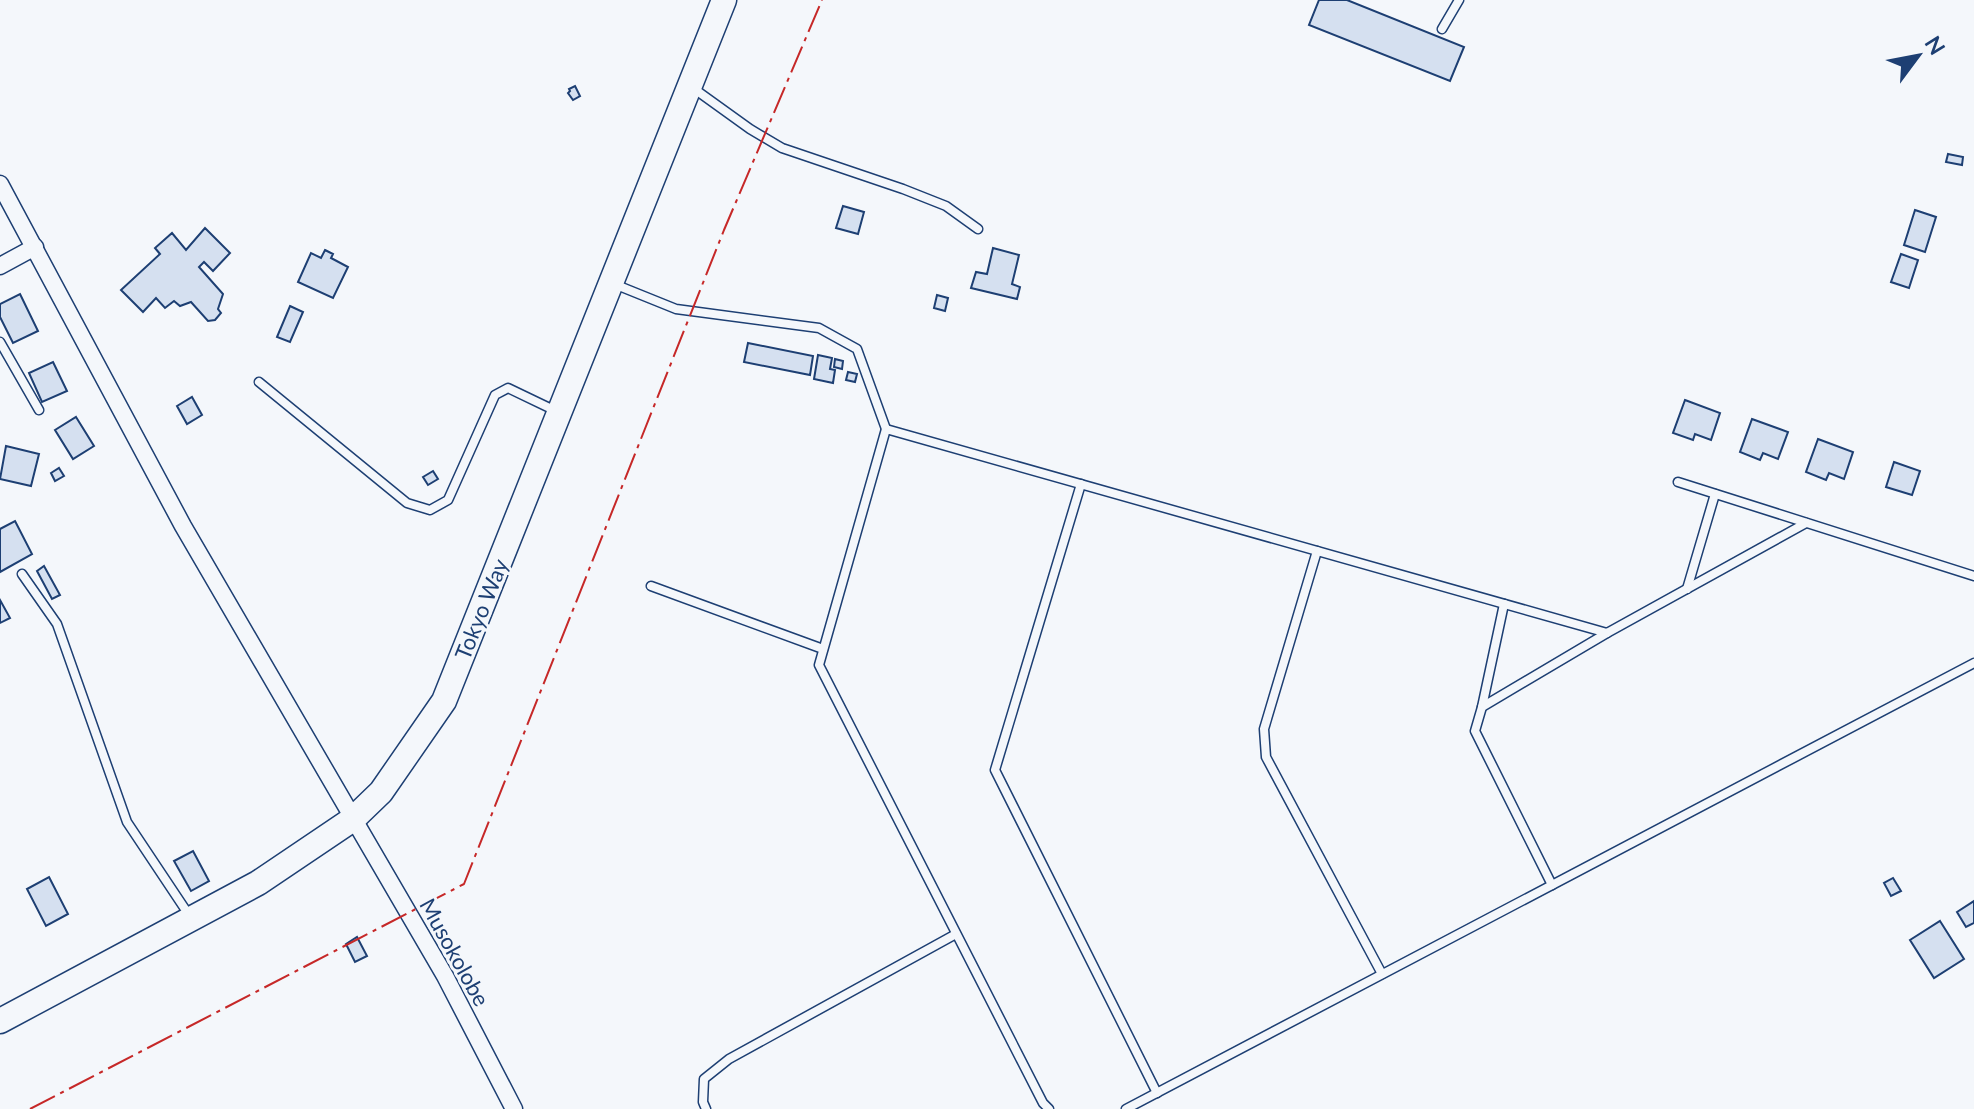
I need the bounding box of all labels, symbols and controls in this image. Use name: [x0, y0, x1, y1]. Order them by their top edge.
north arrow: [1878, 16, 1958, 96]
text: N: [1919, 31, 1951, 59]
street label: Tokyo Way: [449, 554, 514, 663]
street label: Musokolobe: [414, 893, 496, 1011]

